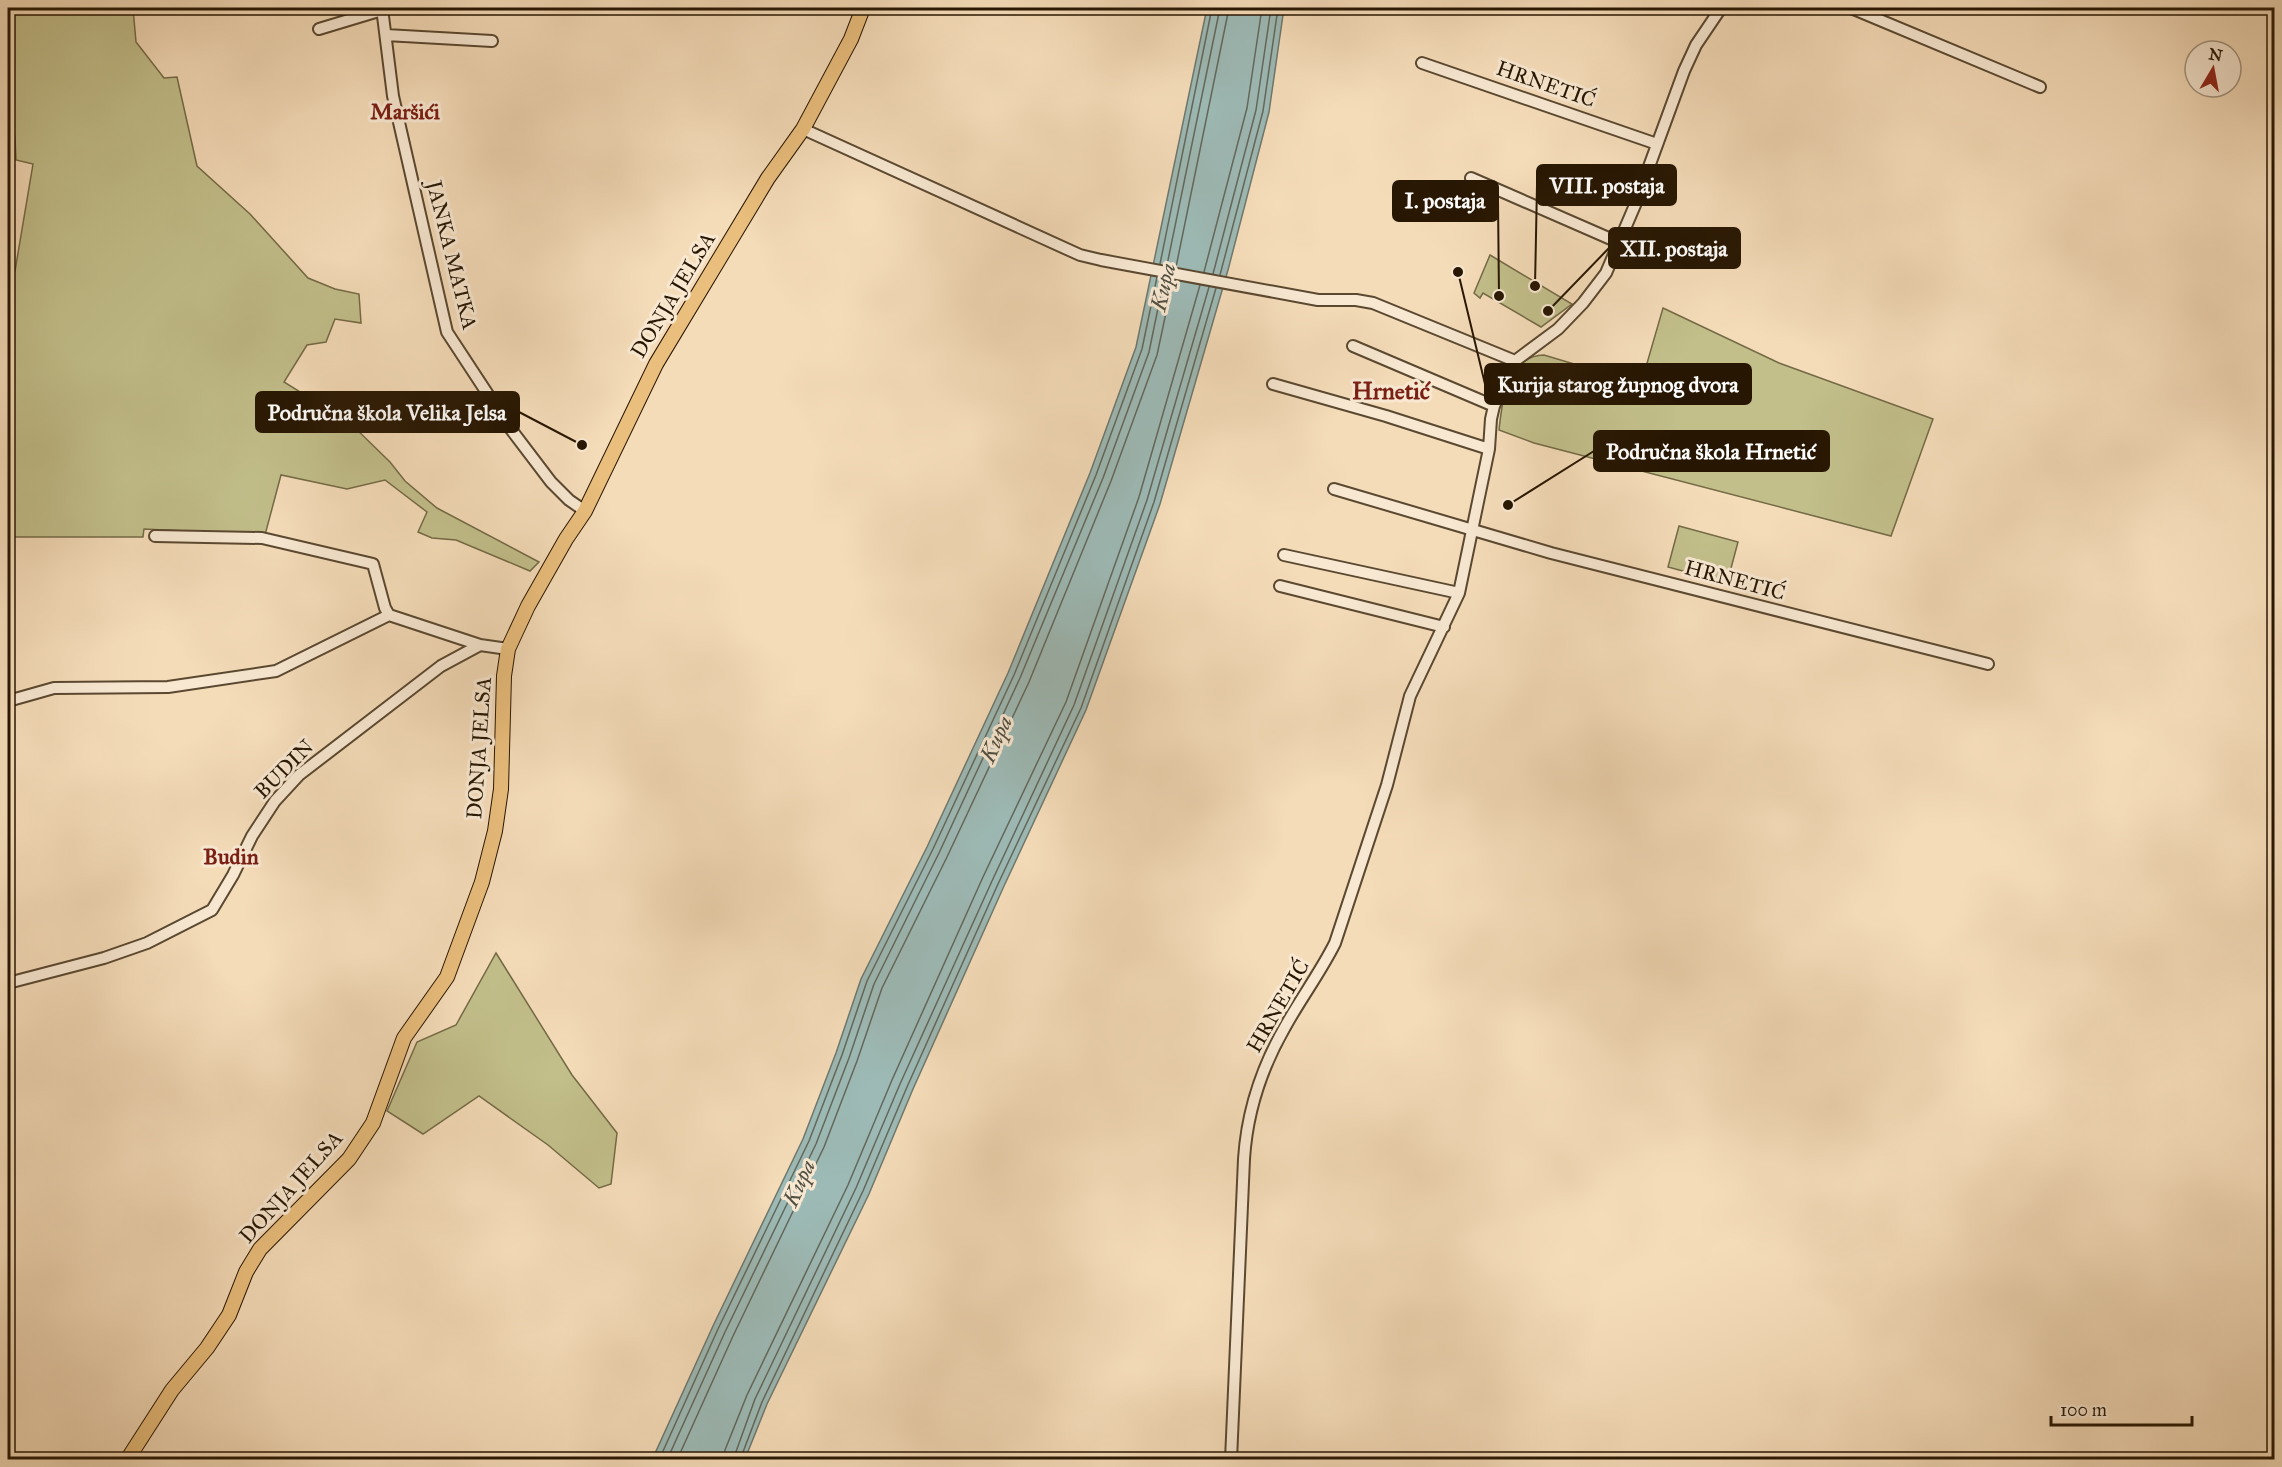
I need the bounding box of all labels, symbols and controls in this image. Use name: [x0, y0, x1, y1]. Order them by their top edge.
north arrow: [2183, 39, 2243, 99]
text: N: [2207, 44, 2224, 65]
street label: HRNETIĆ: [1493, 54, 1599, 113]
district label: Maršići: [370, 98, 441, 125]
callout: VIII. postaja: [1537, 165, 1676, 205]
text: VIII. postaja: [1549, 172, 1665, 199]
street label: JANKA MATKA: [420, 176, 483, 332]
callout: I. postaja: [1393, 181, 1498, 221]
text: I. postaja: [1405, 187, 1486, 214]
street label: DONJA JELSA: [625, 227, 721, 363]
callout: XII. postaja: [1609, 228, 1740, 268]
text: XII. postaja: [1619, 235, 1728, 262]
water label: Kupa: [1144, 261, 1182, 314]
callout: Kurija starog župnog dvora: [1485, 364, 1751, 404]
text: Kurija starog župnog dvora: [1497, 371, 1739, 398]
district label: Hrnetić: [1352, 376, 1432, 406]
callout: Područna škola Velika Jelsa: [256, 392, 519, 432]
text: Područna škola Velika Jelsa: [268, 399, 507, 427]
callout: Područna škola Hrnetić: [1594, 431, 1829, 471]
text: Područna škola Hrnetić: [1606, 438, 1818, 465]
street label: HRNETIĆ: [1682, 553, 1788, 606]
street label: DONJA JELSA: [461, 676, 497, 820]
water label: Kupa: [974, 712, 1018, 767]
street label: BUDIN: [249, 734, 319, 804]
district label: Budin: [203, 843, 259, 870]
street label: HRNETIĆ: [1240, 954, 1315, 1057]
street label: DONJA JELSA: [234, 1125, 348, 1249]
water label: Kupa: [777, 1156, 821, 1211]
scale bar: [2051, 1389, 2192, 1427]
text: 100 m: [2060, 1399, 2107, 1421]

